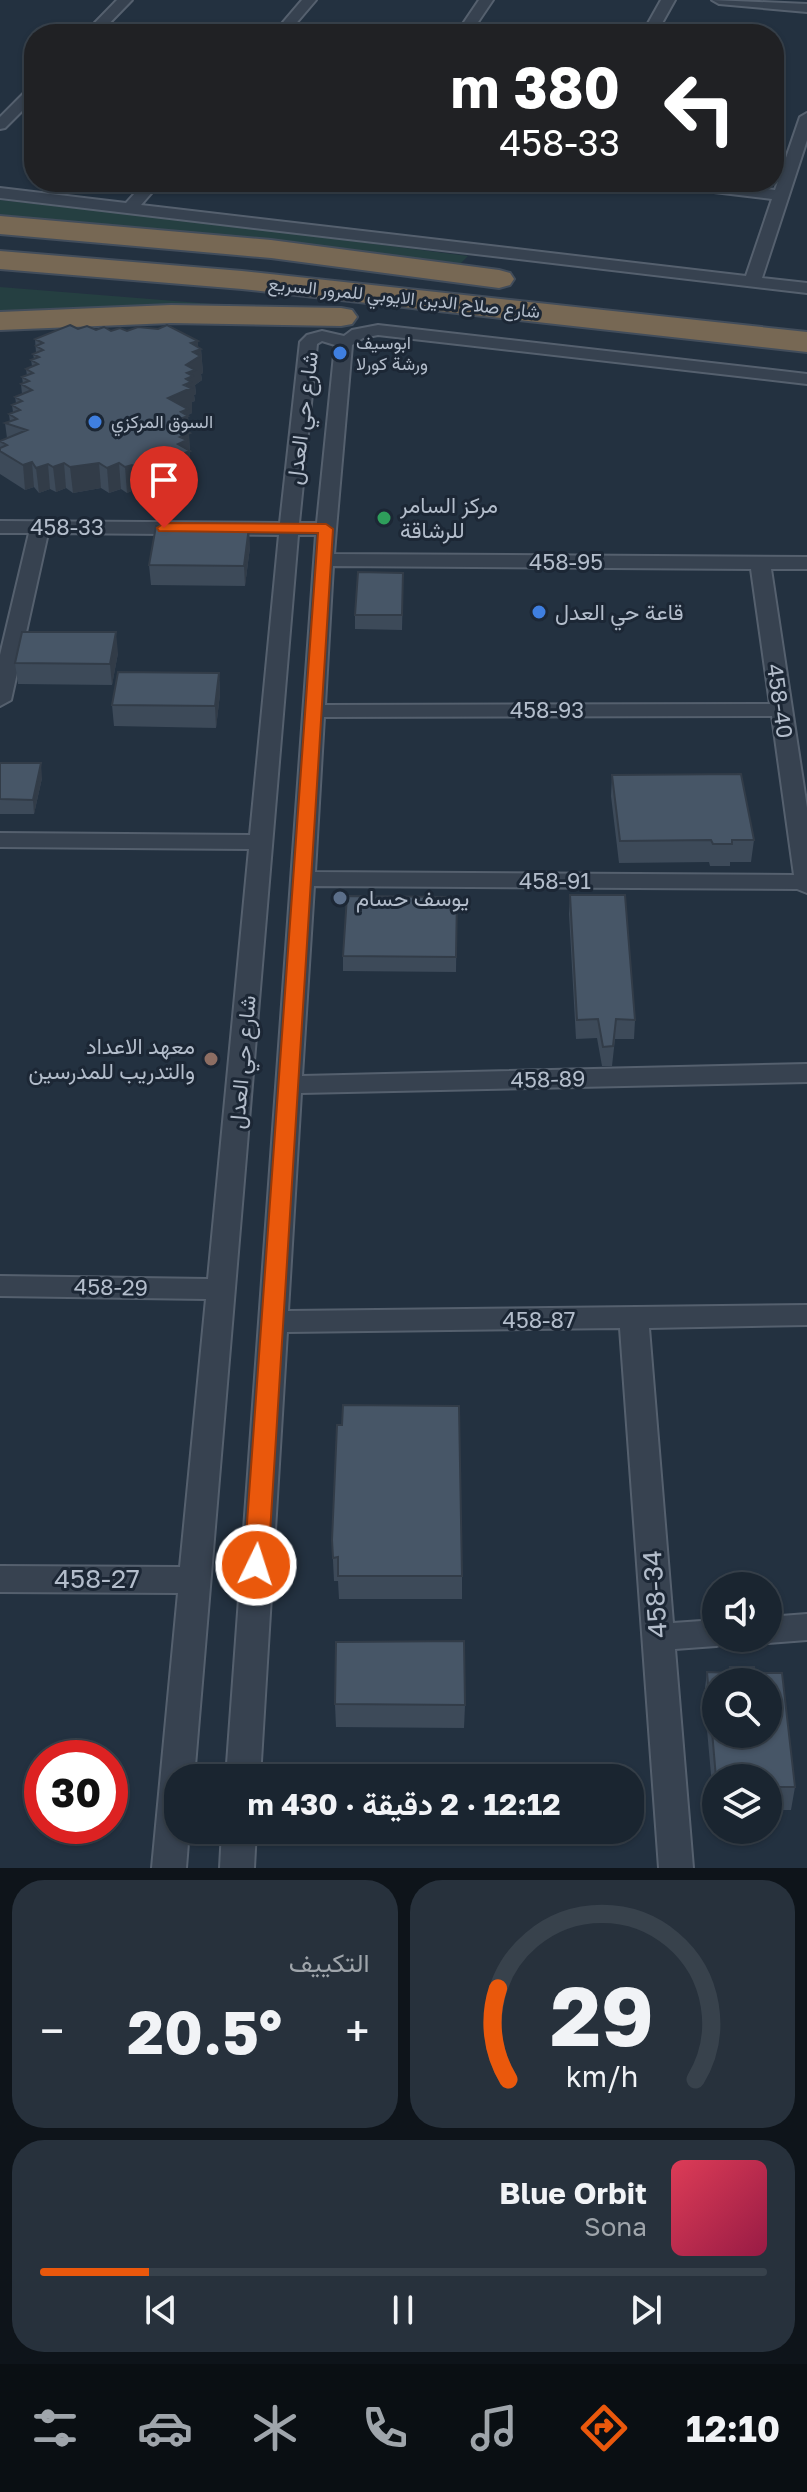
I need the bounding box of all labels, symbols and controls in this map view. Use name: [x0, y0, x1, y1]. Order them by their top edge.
text: 380 m: [451, 53, 620, 120]
icon: left: [648, 56, 752, 160]
text: 458-33: [499, 121, 620, 164]
street label: شارع صلاح الدين الايوبي للمرور السريع: [266, 272, 541, 327]
place label: ابوسيف ورشة كورلا: [356, 331, 428, 375]
marker: ابوسيف ورشة كورلا: [331, 344, 349, 362]
street label: شارع حي العدل: [280, 350, 329, 487]
place label: السوق المركزي: [111, 410, 213, 437]
marker: السوق المركزي: [86, 413, 104, 431]
pin: [130, 446, 198, 528]
icon: arrive: [142, 458, 186, 502]
place label: مركز السامر للرشاقة: [399, 491, 498, 544]
marker: مركز السامر للرشاقة: [375, 509, 393, 527]
street label: 458-33: [30, 513, 104, 540]
street label: 458-95: [529, 548, 603, 575]
place label: قاعة حي العدل: [555, 598, 684, 631]
marker: قاعة حي العدل: [530, 603, 548, 621]
street label: 458-40: [762, 662, 799, 740]
street label: 458-93: [510, 696, 584, 723]
street label: 458-91: [519, 867, 591, 894]
place label: يوسف حسام: [356, 884, 469, 913]
marker: يوسف حسام: [331, 889, 349, 907]
street label: شارع حي العدل: [222, 994, 267, 1130]
place label: معهد الاعداد والتدريب للمدرسين: [28, 1032, 195, 1085]
marker: معهد الاعداد والتدريب للمدرسين: [202, 1050, 220, 1068]
street label: 458-89: [510, 1064, 586, 1093]
street label: 458-29: [74, 1272, 148, 1301]
street label: 458-87: [502, 1306, 576, 1333]
position arrow: [214, 1523, 298, 1607]
street label: 458-34: [636, 1549, 673, 1639]
street label: 458-27: [54, 1563, 140, 1594]
map controls: [702, 1572, 782, 1844]
button: sound: [702, 1572, 782, 1652]
button: search: [702, 1668, 782, 1748]
speed limit sign: 30: [24, 1740, 128, 1844]
button: layers: [702, 1764, 782, 1844]
text: 12:12 · 2 دقيقة · 430 m: [247, 1786, 561, 1822]
text: التكييف: [289, 1947, 370, 1978]
text: 29: [550, 1964, 654, 2064]
text: 20.5°: [127, 1995, 282, 2067]
text: −: [40, 2004, 64, 2057]
text: +: [345, 2004, 370, 2057]
text: km/h: [566, 2059, 639, 2093]
text: Blue Orbit: [499, 2175, 647, 2211]
text: Sona: [584, 2211, 647, 2242]
icon: previous: [139, 2288, 183, 2332]
icon: pause: [381, 2288, 425, 2332]
icon: next: [624, 2288, 668, 2332]
icon: filters: [27, 2400, 83, 2456]
icon: car: [137, 2400, 193, 2456]
icon: climate: [247, 2400, 303, 2456]
icon: phone: [357, 2400, 413, 2456]
icon: music: [466, 2400, 522, 2456]
icon: directions: [576, 2400, 632, 2456]
text: 12:10: [686, 2407, 780, 2450]

